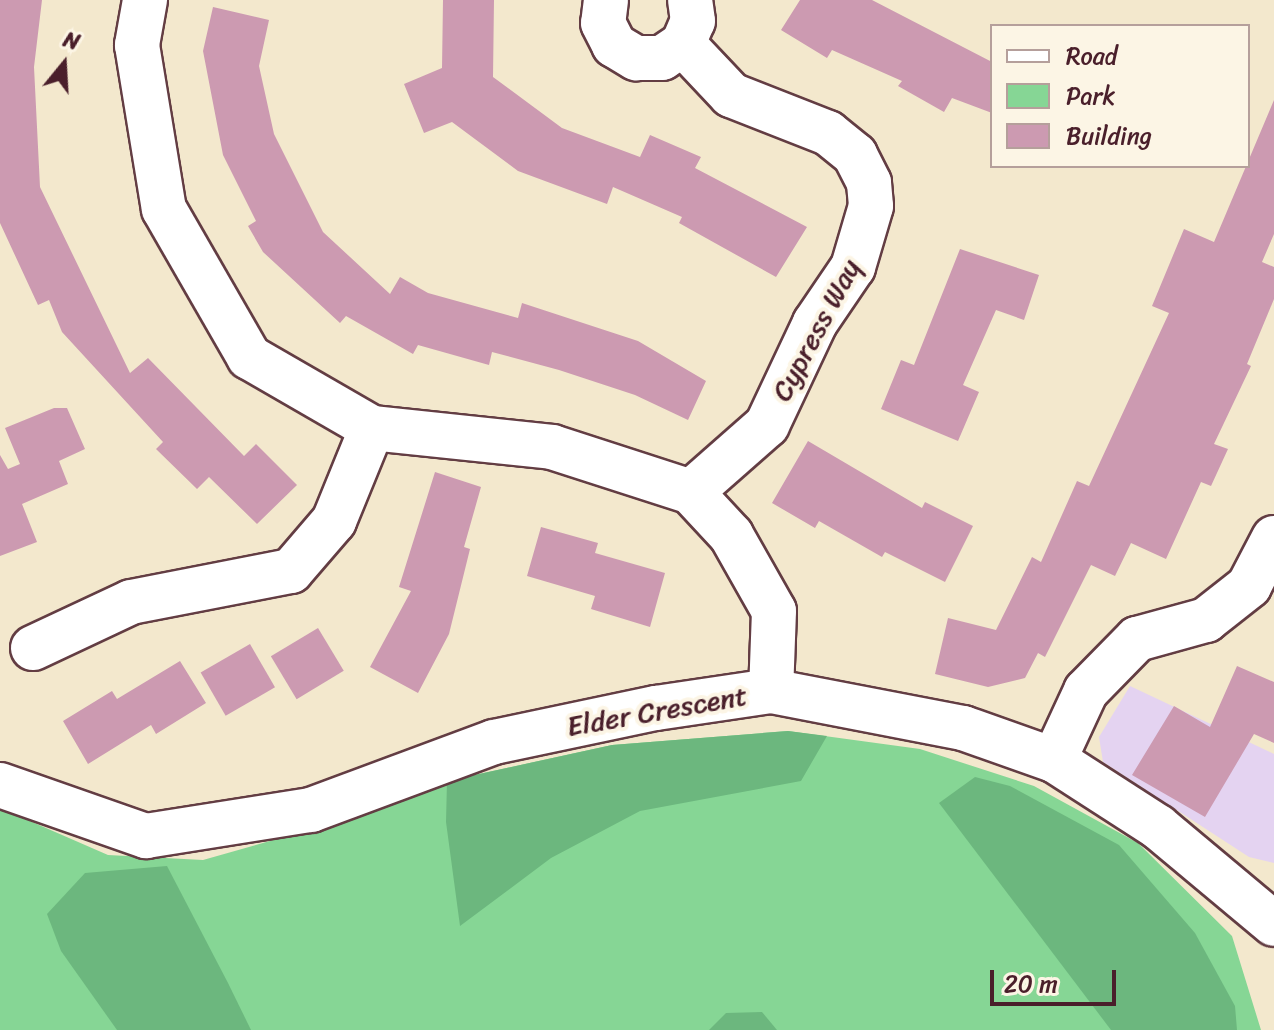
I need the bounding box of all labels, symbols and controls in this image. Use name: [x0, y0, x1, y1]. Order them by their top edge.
text: N: [58, 20, 85, 62]
north arrow: [24, 24, 104, 104]
legend: [990, 24, 1250, 168]
text: Road: [1066, 35, 1117, 77]
text: Park: [1066, 75, 1115, 117]
text: Building: [1066, 115, 1152, 157]
street label: Cypress Way: [765, 253, 867, 407]
street label: Elder Crescent: [564, 679, 750, 743]
scale bar: [994, 954, 1120, 1004]
text: 20 m: [1004, 963, 1058, 1005]

